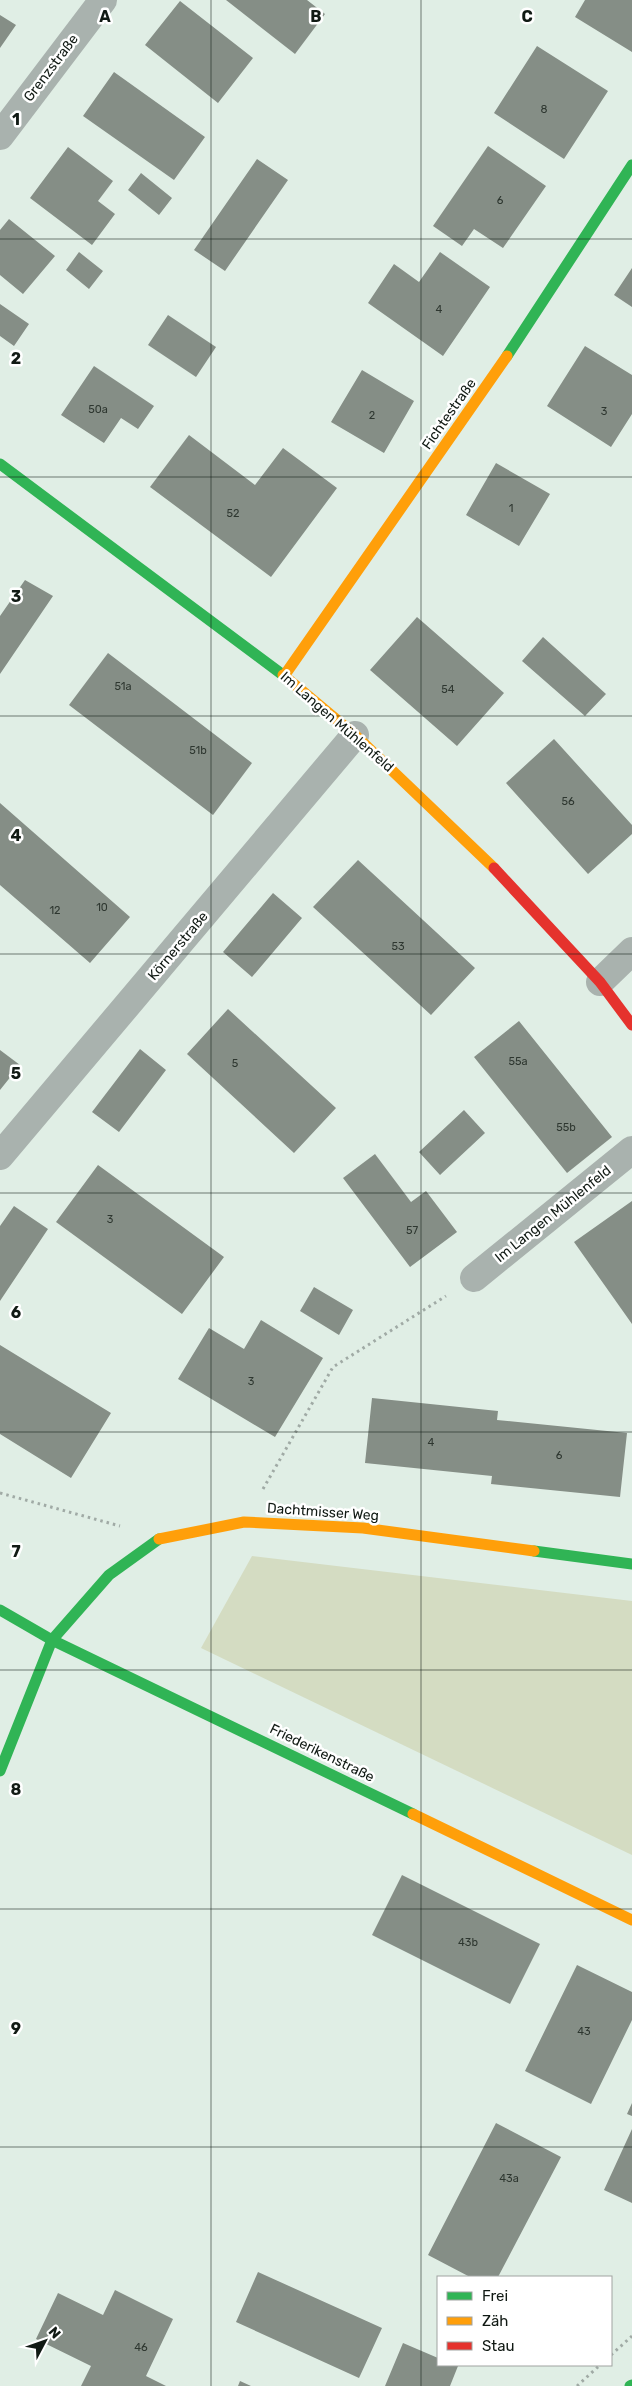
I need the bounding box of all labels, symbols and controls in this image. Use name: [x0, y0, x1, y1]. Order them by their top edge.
text: A: [99, 7, 111, 26]
text: B: [310, 7, 322, 26]
text: C: [521, 7, 533, 26]
street label: Grenzstraße: [20, 31, 82, 105]
house number: 8: [541, 103, 548, 116]
text: 1: [12, 110, 20, 129]
house number: 6: [497, 194, 504, 207]
house number: 4: [436, 303, 443, 316]
text: 2: [11, 349, 21, 368]
street label: Fichtestraße: [418, 375, 480, 453]
house number: 50a: [88, 403, 108, 416]
house number: 3: [601, 405, 608, 418]
house number: 2: [369, 409, 375, 422]
house number: 1: [509, 502, 513, 515]
house number: 52: [227, 507, 240, 520]
text: 3: [11, 587, 21, 606]
street label: Im Langen Mühlenfeld: [277, 668, 397, 776]
house number: 51a: [114, 680, 132, 693]
house number: 54: [441, 683, 455, 696]
house number: 51b: [189, 744, 207, 757]
house number: 56: [561, 795, 575, 808]
text: 4: [11, 826, 22, 845]
house number: 10: [96, 901, 108, 914]
house number: 12: [49, 904, 61, 917]
street label: Körnerstraße: [144, 908, 212, 984]
house number: 53: [391, 940, 405, 953]
house number: 55a: [508, 1055, 528, 1068]
house number: 5: [232, 1057, 239, 1070]
text: 5: [11, 1064, 21, 1083]
house number: 55b: [556, 1121, 576, 1134]
street label: Im Langen Mühlenfeld: [492, 1162, 614, 1266]
house number: 3: [107, 1213, 114, 1226]
house number: 57: [406, 1224, 418, 1237]
text: 6: [11, 1303, 21, 1322]
house number: 3: [248, 1375, 255, 1388]
house number: 4: [428, 1436, 435, 1449]
house number: 6: [556, 1449, 563, 1462]
street label: Dachtmisser Weg: [266, 1500, 380, 1524]
text: 7: [11, 1542, 21, 1561]
street label: Friederikenstraße: [267, 1720, 377, 1786]
text: 8: [11, 1780, 22, 1799]
house number: 43b: [458, 1936, 478, 1949]
text: 9: [11, 2019, 21, 2038]
house number: 43: [577, 2025, 591, 2038]
house number: 43a: [499, 2172, 519, 2185]
legend: [437, 2276, 612, 2366]
text: Frei: [482, 2287, 508, 2305]
text: Zäh: [482, 2312, 508, 2330]
north arrow: [20, 2316, 70, 2366]
text: N: [45, 2323, 64, 2342]
text: Stau: [482, 2337, 515, 2355]
house number: 46: [134, 2341, 148, 2354]

